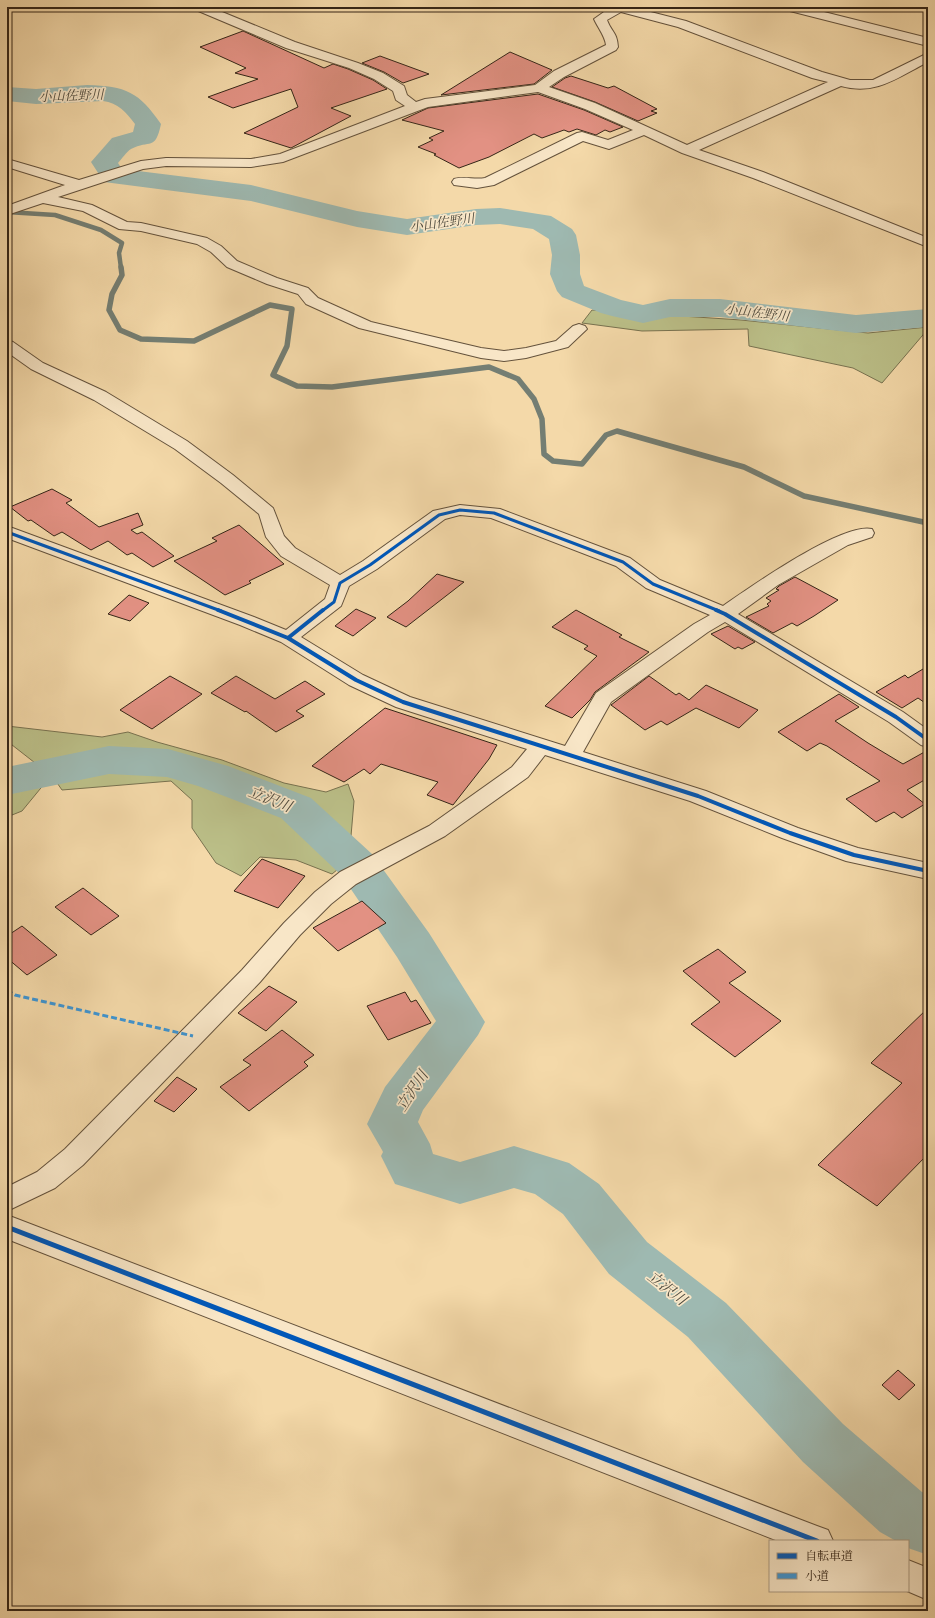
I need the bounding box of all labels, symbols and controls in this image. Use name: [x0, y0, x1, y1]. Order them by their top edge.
water label: 小山佐野川: [38, 88, 106, 104]
water label: 小山佐野川: [409, 211, 477, 234]
water label: 小山佐野川: [724, 302, 792, 324]
water label: 立沢川: [246, 783, 296, 817]
water label: 立沢川: [393, 1066, 433, 1115]
water label: 立沢川: [644, 1268, 691, 1310]
legend: [769, 1540, 909, 1592]
text: 自転車道: [805, 1549, 853, 1563]
text: 小道: [805, 1569, 829, 1583]

